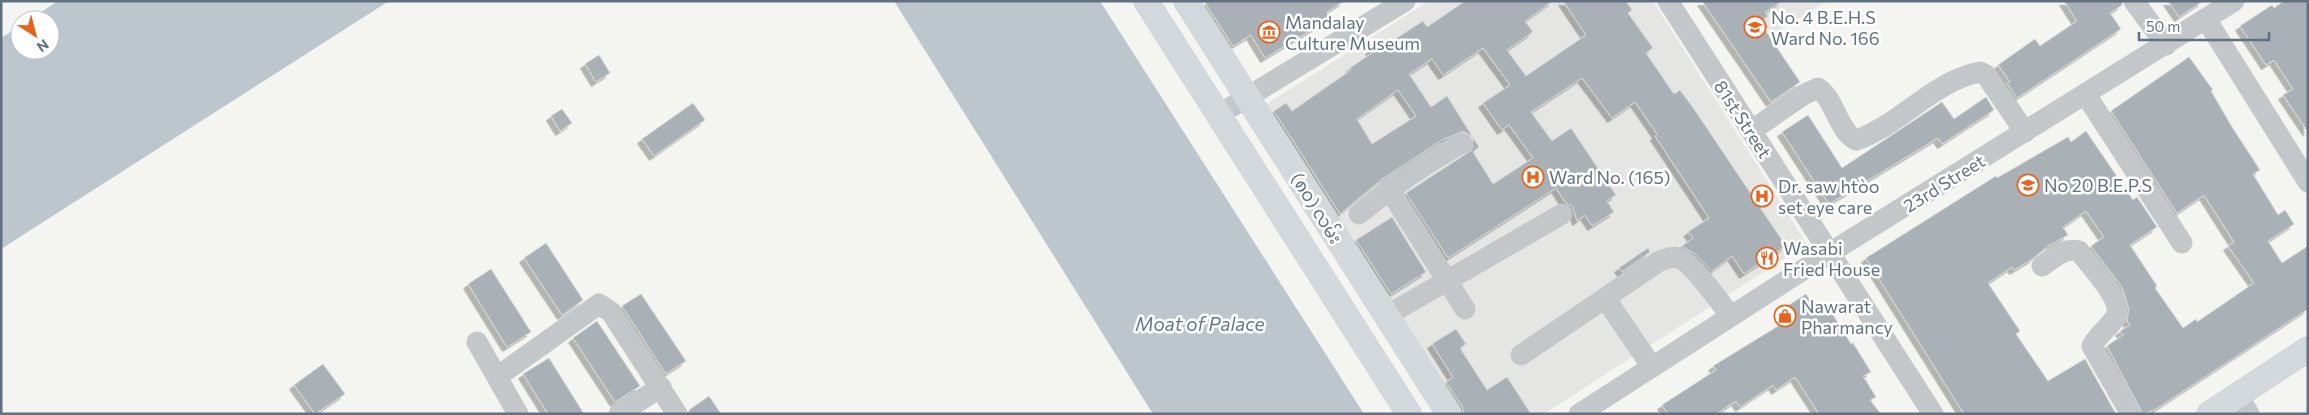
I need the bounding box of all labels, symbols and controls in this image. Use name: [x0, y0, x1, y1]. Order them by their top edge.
place label: No. 4 B.E.H.S Ward No. 166: [1771, 6, 1880, 49]
north arrow: [10, 10, 60, 60]
scale bar: [2139, 10, 2269, 42]
place label: Mandalay Culture Museum: [1285, 11, 1420, 54]
school or university icon: No. 4 B.E.H.S Ward No. 166: [1743, 15, 1767, 39]
text: 50 m: [2146, 17, 2180, 35]
museum icon: Mandalay Culture Museum: [1257, 20, 1281, 44]
text: N: [34, 36, 52, 56]
street label: 81st Street: [1710, 76, 1776, 162]
street label: 23rd Street: [1899, 149, 1989, 217]
hospital icon: Ward No. (165): [1521, 165, 1545, 189]
place label: Ward No. (165): [1549, 166, 1670, 188]
street label: (၈၀) လမ်း: [1287, 168, 1348, 248]
school or university icon: No 20 B.E.P.S: [2016, 173, 2040, 197]
place label: No 20 B.E.P.S: [2044, 174, 2152, 196]
place label: Dr. saw htòo set eye care: [1778, 175, 1880, 218]
hospital icon: Dr. saw htòo set eye care: [1750, 184, 1774, 208]
place label: Wasabi Fried House: [1783, 237, 1880, 280]
restaurant icon: Wasabi Fried House: [1755, 246, 1779, 270]
place label: Nawarat Pharmancy: [1801, 295, 1893, 338]
shop icon: Nawarat Pharmancy: [1773, 304, 1797, 328]
water label: Moat of Palace: [1135, 312, 1265, 335]

